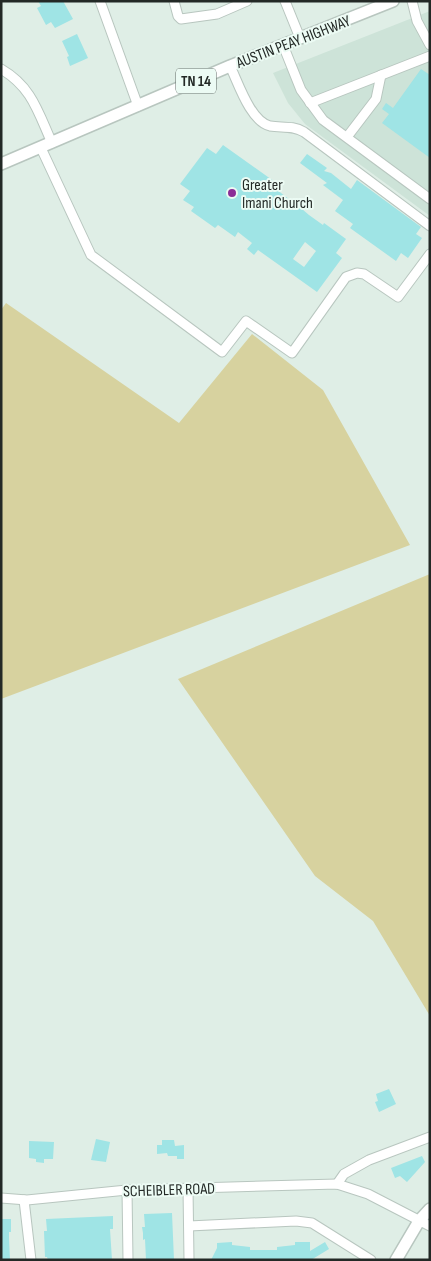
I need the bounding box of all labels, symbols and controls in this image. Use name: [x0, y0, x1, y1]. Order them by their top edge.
street label: AUSTIN PEAY HIGHWAY: [233, 12, 354, 73]
road number: TN 14: [176, 68, 216, 94]
place label: Greater Imani Church: [242, 176, 313, 213]
marker: Greater Imani Church: [226, 187, 238, 199]
street label: SCHEIBLER ROAD: [123, 1179, 215, 1202]

